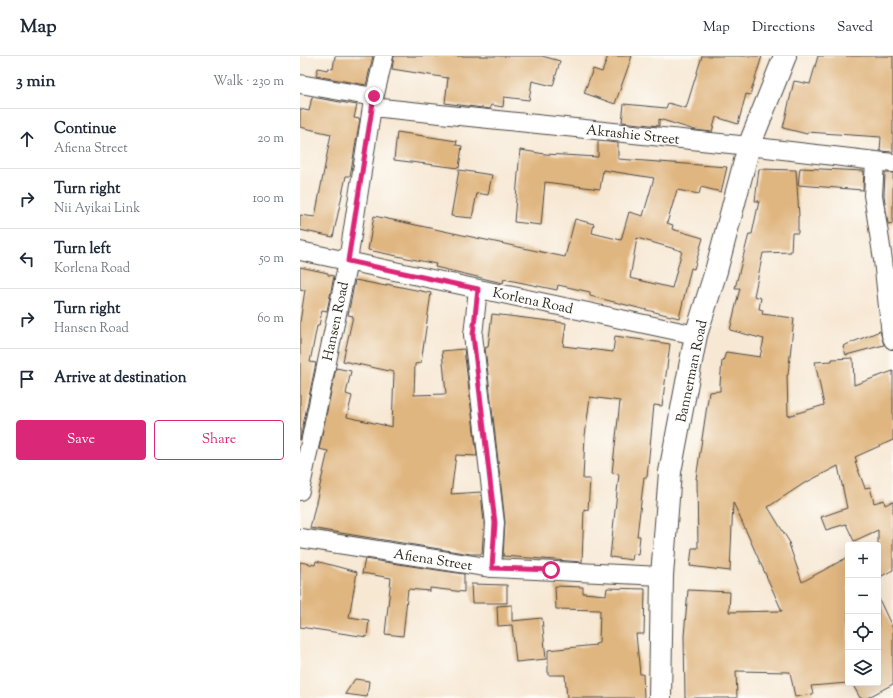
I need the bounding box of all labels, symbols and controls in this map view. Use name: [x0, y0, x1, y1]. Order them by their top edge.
text: Map: [20, 14, 57, 41]
text: Map: [703, 18, 730, 38]
text: Directions: [752, 18, 815, 38]
text: Saved: [837, 18, 873, 38]
text: 3 min: [16, 70, 55, 94]
text: Walk · 230 m: [213, 73, 284, 91]
route end: [365, 87, 383, 105]
text: Continue: [54, 119, 116, 140]
street label: Akrashie Street: [585, 121, 681, 151]
icon: ahead: [16, 128, 38, 150]
text: 20 m: [258, 130, 284, 148]
text: Afiena Street: [54, 140, 128, 158]
text: Turn right: [54, 179, 120, 200]
icon: right: [16, 188, 38, 210]
text: 100 m: [252, 190, 284, 208]
text: Nii Ayikai Link: [54, 200, 140, 218]
text: Turn left: [54, 239, 111, 260]
icon: left: [16, 248, 38, 270]
text: 50 m: [259, 250, 284, 268]
text: Korlena Road: [54, 260, 130, 278]
street label: Hansen Road: [319, 280, 355, 363]
street label: Korlena Road: [490, 284, 575, 320]
text: Turn right: [54, 299, 120, 320]
icon: right: [16, 308, 38, 330]
text: 60 m: [257, 310, 284, 328]
street label: Bannerman Road: [672, 318, 714, 424]
text: Hansen Road: [54, 320, 129, 338]
icon: arrive: [16, 368, 38, 390]
text: Arrive at destination: [54, 368, 187, 389]
button: Save: [16, 420, 146, 460]
button: Share: [154, 420, 284, 460]
map controls: [845, 542, 881, 686]
button: +: [845, 542, 881, 578]
street label: Afiena Street: [392, 545, 474, 577]
route start: [542, 561, 560, 579]
button: −: [845, 578, 881, 614]
button: locate: [845, 614, 881, 650]
button: layers: [845, 650, 881, 686]

